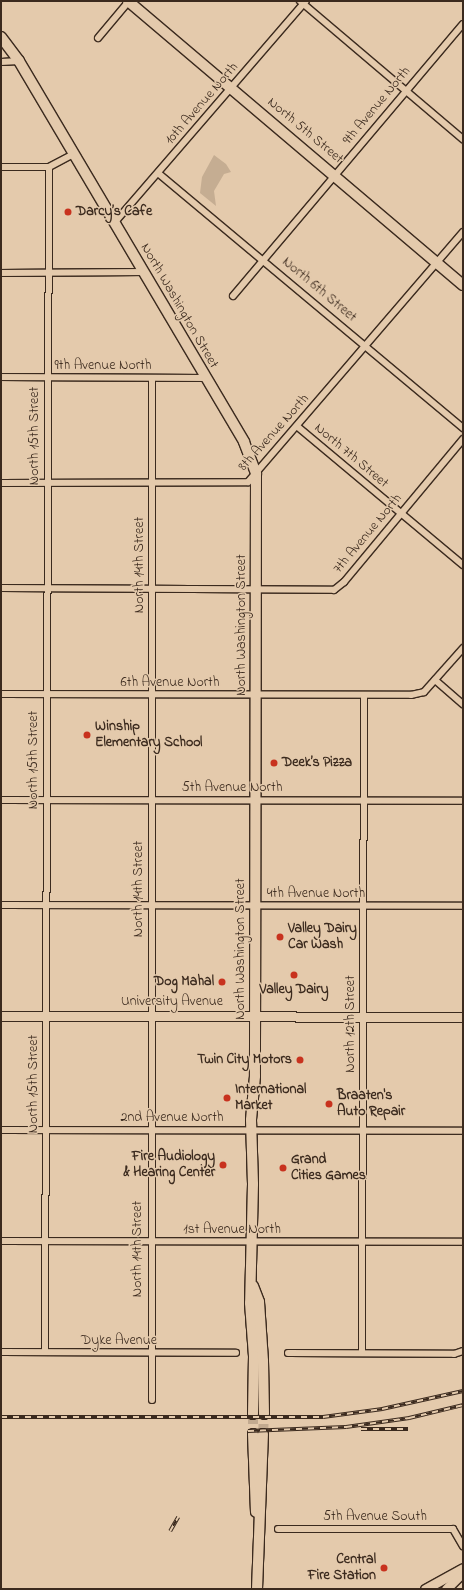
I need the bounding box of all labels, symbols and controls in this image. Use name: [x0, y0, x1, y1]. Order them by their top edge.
street label: 10th Avenue North: [162, 60, 242, 148]
street label: 9th Avenue North: [339, 64, 415, 148]
street label: North 5th Street: [264, 94, 346, 168]
place label: Darcy’s Cafe: [76, 204, 152, 220]
marker: Darcy’s Cafe: [63, 207, 73, 217]
street label: North Washington Street: [136, 241, 222, 371]
street label: North 6th Street: [278, 254, 360, 326]
street label: 9th Avenue North: [55, 358, 151, 374]
street label: North 15th Street: [27, 387, 43, 485]
street label: 8th Avenue North: [235, 391, 313, 475]
street label: North 7th Street: [310, 420, 392, 492]
street label: 7th Avenue North: [330, 491, 406, 577]
street label: North 14th Street: [132, 517, 148, 613]
street label: North Washington Street: [234, 554, 250, 696]
street label: 6th Avenue North: [121, 675, 219, 691]
street label: North 15th Street: [26, 711, 42, 809]
place label: Winship Elementary School: [95, 719, 202, 752]
marker: Winship Elementary School: [82, 730, 92, 740]
place label: Deek’s Pizza: [282, 755, 352, 771]
marker: Deek’s Pizza: [269, 758, 279, 768]
street label: 5th Avenue North: [182, 780, 282, 796]
street label: North 14th Street: [131, 841, 147, 937]
street label: North Washington Street: [233, 878, 249, 1020]
street label: 4th Avenue North: [267, 886, 365, 902]
place label: Valley Dairy Car Wash: [288, 921, 357, 954]
marker: Valley Dairy Car Wash: [275, 932, 285, 942]
marker: Valley Dairy: [289, 970, 299, 980]
place label: Dog Mahal: [154, 974, 214, 990]
street label: North 12th Street: [343, 975, 359, 1073]
marker: Dog Mahal: [217, 977, 227, 987]
place label: Valley Dairy: [260, 982, 328, 998]
street label: University Avenue: [121, 994, 223, 1010]
street label: North 15th Street: [26, 1035, 42, 1133]
place label: Twin City Motors: [197, 1052, 292, 1068]
marker: Twin City Motors: [295, 1055, 305, 1065]
place label: International Market: [235, 1082, 306, 1114]
place label: Braaten's Auto Repair: [337, 1088, 405, 1120]
marker: International Market: [222, 1093, 232, 1103]
marker: Braaten's Auto Repair: [324, 1099, 334, 1109]
street label: 2nd Avenue North: [120, 1110, 224, 1126]
place label: Fire Audiology & Hearing Center: [123, 1149, 215, 1182]
place label: Grand Cities Games: [291, 1152, 366, 1184]
marker: Fire Audiology & Hearing Center: [218, 1160, 228, 1170]
marker: Grand Cities Games: [278, 1163, 288, 1173]
street label: North 14th Street: [130, 1201, 146, 1297]
street label: 1st Avenue North: [183, 1222, 281, 1238]
street label: Dyke Avenue: [81, 1333, 157, 1349]
street label: 5th Avenue South: [323, 1509, 427, 1525]
place label: Central Fire Station: [308, 1552, 376, 1584]
marker: Central Fire Station: [379, 1563, 389, 1573]

